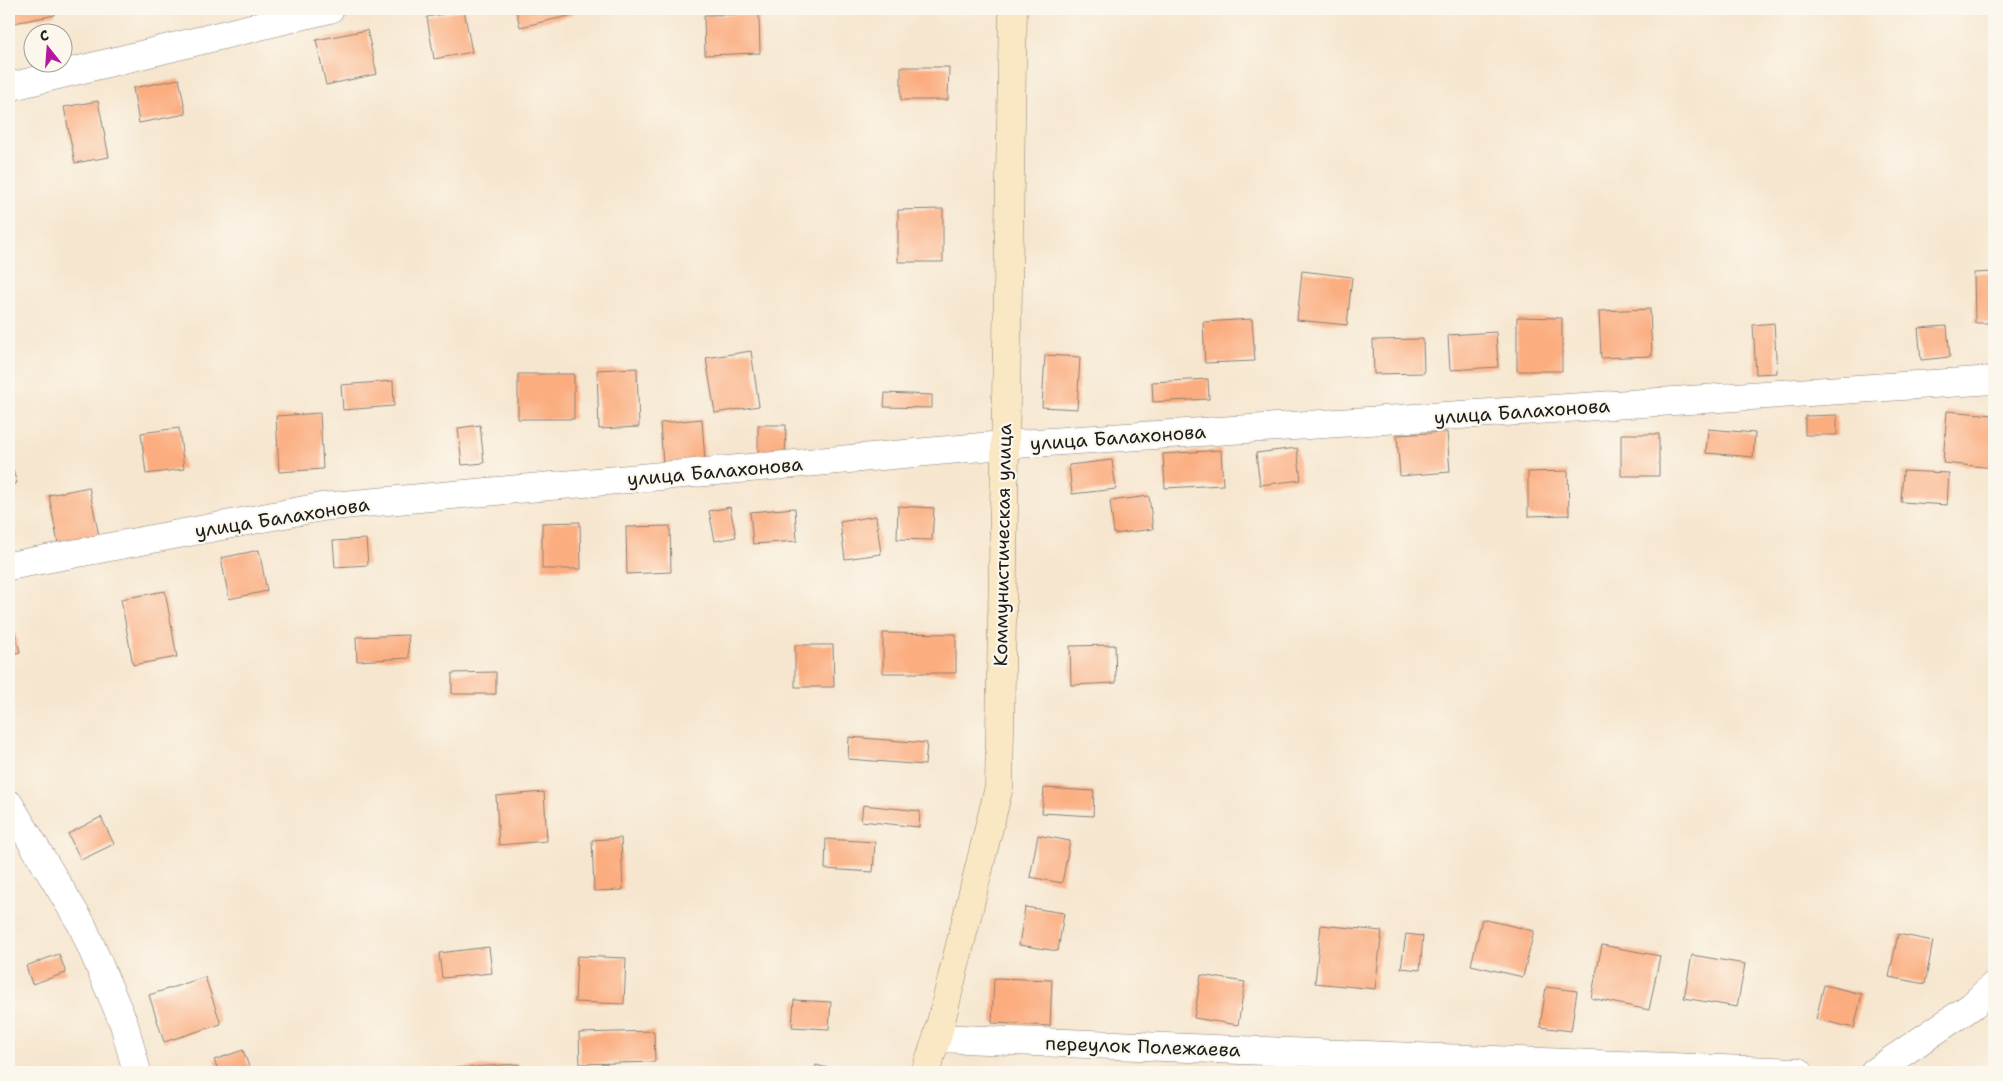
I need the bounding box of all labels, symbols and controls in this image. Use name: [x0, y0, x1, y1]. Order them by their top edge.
north arrow: [22, 22, 72, 72]
text: С: [37, 26, 51, 45]
street label: улица Балахонова: [1433, 393, 1611, 430]
street label: улица Балахонова: [1029, 419, 1207, 456]
street label: Коммунистическая улица: [988, 423, 1017, 667]
street label: улица Балахонова: [626, 451, 804, 492]
street label: улица Балахонова: [193, 491, 371, 544]
street label: переулок Полежаева: [1045, 1031, 1241, 1062]

